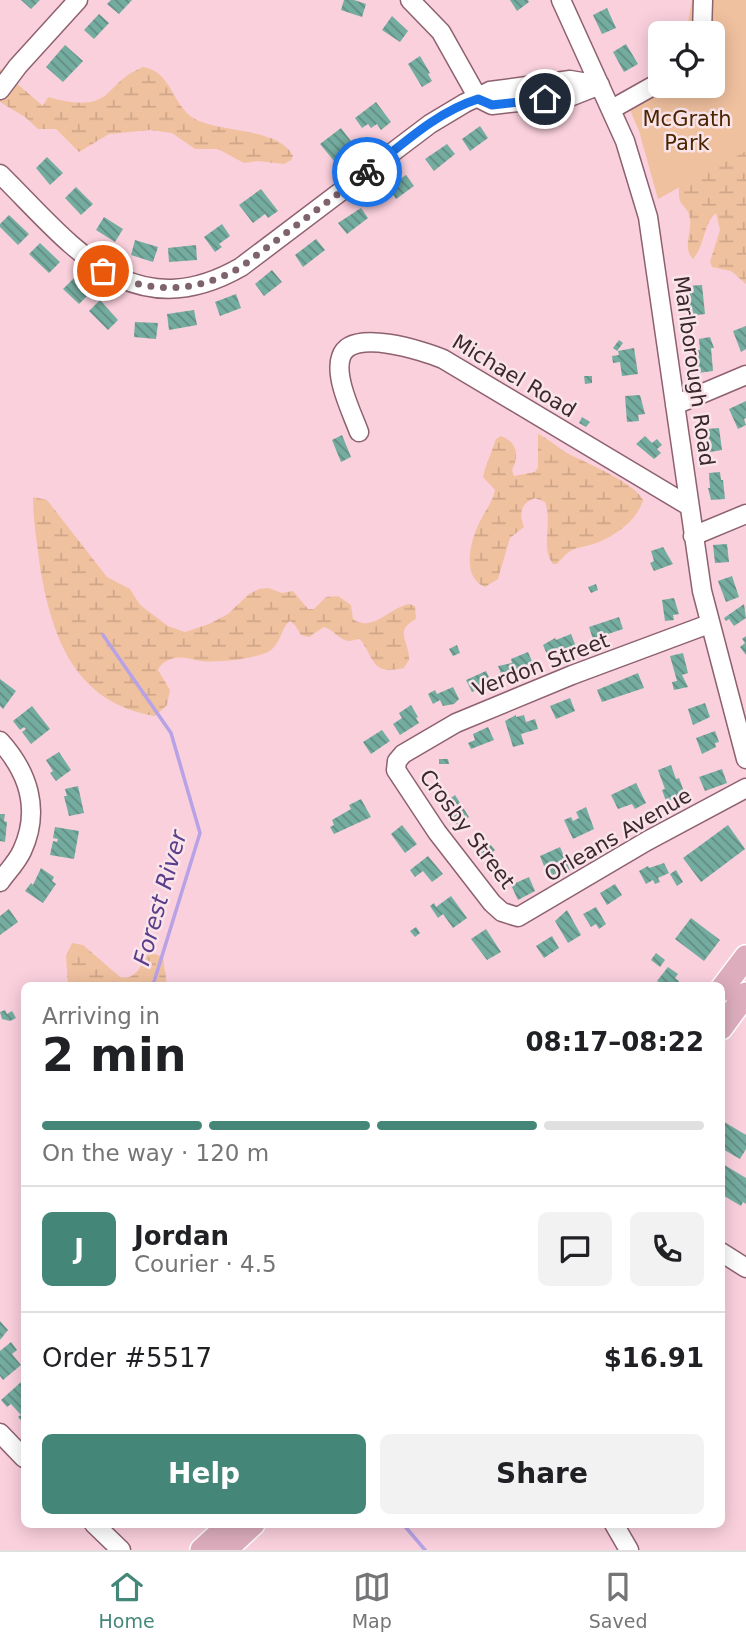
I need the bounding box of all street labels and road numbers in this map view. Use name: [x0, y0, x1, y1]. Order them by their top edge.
street label: Marlborough Road: [669, 274, 719, 468]
street label: Michael Road: [448, 330, 580, 422]
street label: Verdon Street: [470, 628, 612, 702]
street label: Crosby Street: [414, 765, 520, 893]
street label: Orleans Avenue: [540, 783, 696, 887]

